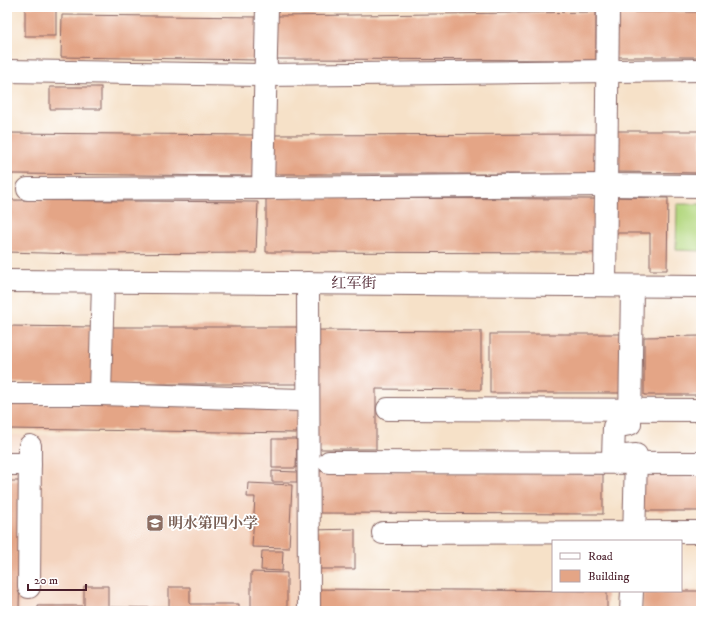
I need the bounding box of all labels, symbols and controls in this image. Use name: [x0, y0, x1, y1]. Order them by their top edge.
street label: 红军街: [331, 274, 377, 293]
school or university icon: 明水第四小学: [145, 513, 165, 533]
place label: 明水第四小学: [168, 514, 258, 533]
legend: [552, 540, 682, 592]
text: Road: [588, 549, 613, 564]
scale bar: [28, 566, 86, 592]
text: Building: [588, 569, 629, 584]
text: 20 m: [34, 573, 58, 588]

